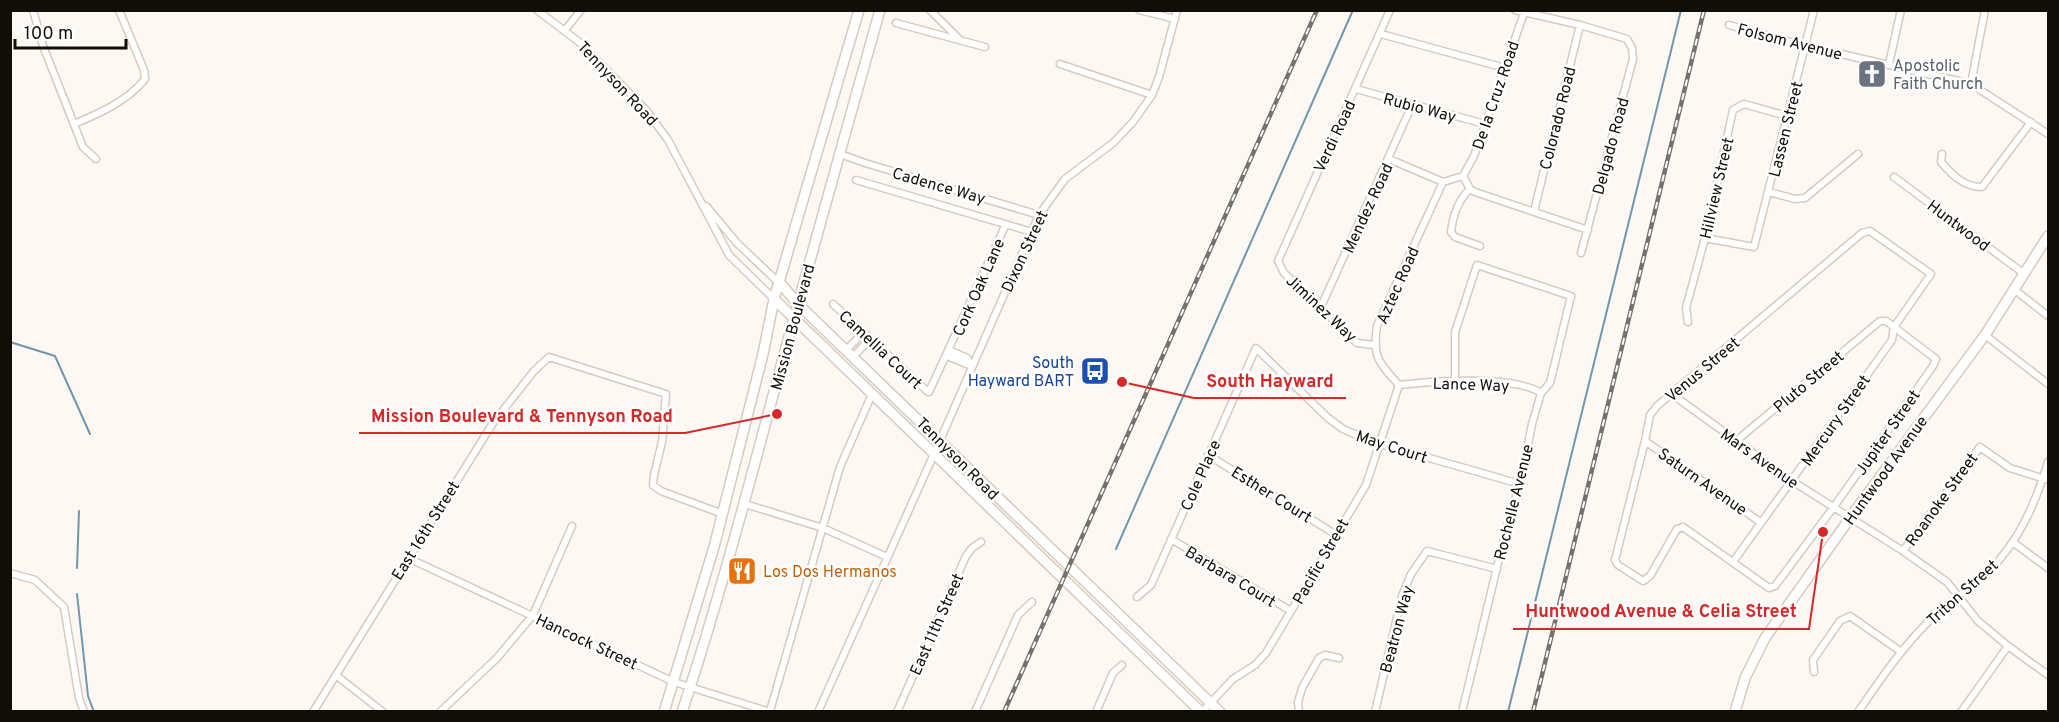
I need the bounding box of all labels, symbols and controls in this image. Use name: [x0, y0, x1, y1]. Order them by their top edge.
scale bar: [15, 12, 126, 50]
street label: Folsom Avenue: [1735, 20, 1844, 66]
text: 100 m: [24, 23, 73, 46]
street label: Tennyson Road: [572, 38, 661, 131]
street label: De la Cruz Road: [1469, 39, 1525, 153]
place label: Apostolic Faith Church: [1893, 57, 1983, 95]
church icon: Apostolic Faith Church: [1856, 58, 1888, 90]
street label: Colorado Road: [1536, 65, 1581, 172]
street label: Lassen Street: [1765, 80, 1808, 179]
street label: Rubio Way: [1381, 90, 1458, 128]
street label: Delgado Road: [1589, 96, 1635, 197]
street label: Verdi Road: [1310, 98, 1361, 176]
street label: Hillview Street: [1697, 136, 1739, 241]
street label: Mendez Road: [1339, 161, 1398, 257]
street label: Cadence Way: [890, 164, 987, 210]
street label: Huntwood: [1922, 196, 1993, 257]
street label: Dixon Street: [998, 208, 1054, 296]
street label: Cork Oak Lane: [949, 236, 1010, 340]
street label: Aztec Road: [1373, 244, 1425, 328]
street label: Mission Boulevard: [767, 262, 820, 393]
street label: Jiminez Way: [1281, 272, 1360, 347]
street label: Camellia Court: [834, 307, 926, 394]
street label: Venus Street: [1662, 334, 1745, 407]
street label: Pluto Street: [1770, 347, 1849, 418]
place label: South Hayward BART: [968, 354, 1074, 392]
bus stop icon: South Hayward BART: [1079, 355, 1111, 387]
callout: South Hayward: [1194, 362, 1346, 398]
text: South Hayward: [1206, 371, 1334, 394]
street label: Mercury Street: [1798, 372, 1876, 471]
street label: Lance Way: [1432, 375, 1510, 397]
street label: Jupiter Street: [1852, 387, 1925, 480]
callout: Mission Boulevard & Tennyson Road: [359, 397, 685, 433]
text: Mission Boulevard & Tennyson Road: [371, 406, 673, 429]
street label: Huntwood Avenue: [1840, 413, 1933, 530]
street label: Tennyson Road: [911, 414, 1002, 505]
street label: Mars Avenue: [1716, 425, 1802, 494]
street label: May Court: [1353, 427, 1430, 469]
street label: Cole Place: [1177, 437, 1226, 514]
street label: Rochelle Avenue: [1491, 442, 1539, 563]
street label: Saturn Avenue: [1653, 445, 1750, 521]
street label: Roanoke Street: [1902, 450, 1983, 551]
street label: Esther Court: [1227, 463, 1315, 528]
street label: East 16th Street: [388, 478, 465, 584]
street label: Pacific Street: [1289, 516, 1354, 608]
street label: Barbara Court: [1181, 543, 1279, 613]
restaurant icon: Los Dos Hermanos: [726, 555, 758, 587]
street label: Triton Street: [1923, 556, 2003, 631]
place label: Los Dos Hermanos: [763, 563, 897, 583]
street label: East 11th Street: [906, 571, 969, 679]
street label: Beatron Way: [1377, 584, 1419, 675]
callout: Huntwood Avenue & Celia Street: [1513, 593, 1809, 629]
text: Huntwood Avenue & Celia Street: [1525, 601, 1797, 624]
street label: Hancock Street: [532, 610, 640, 675]

